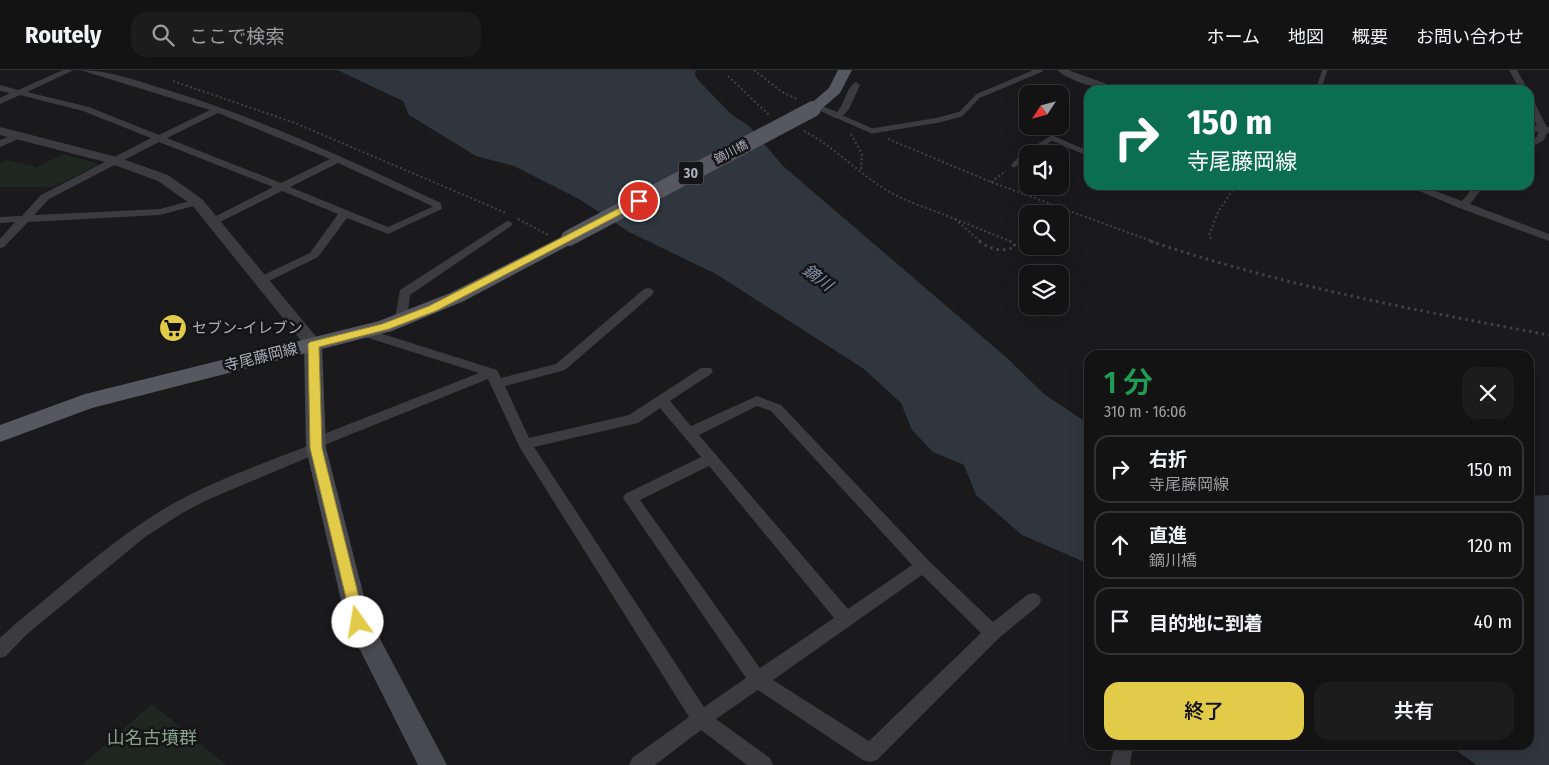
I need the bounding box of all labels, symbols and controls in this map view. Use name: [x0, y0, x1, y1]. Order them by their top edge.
search box: [131, 12, 481, 57]
text: Routely: [25, 21, 101, 49]
icon: search: [149, 21, 177, 49]
text: ここで検索: [189, 25, 284, 48]
text: ホーム: [1207, 26, 1260, 48]
text: 地図: [1288, 26, 1324, 48]
text: 概要: [1352, 26, 1388, 48]
text: お問い合わせ: [1416, 26, 1524, 48]
north arrow: [1019, 85, 1069, 135]
map controls: [1019, 85, 1069, 315]
text: 150 m: [1187, 101, 1272, 143]
icon: right: [1104, 105, 1169, 170]
street label: 鏑川橋: [712, 137, 750, 167]
button: sound: [1019, 145, 1069, 195]
text: 寺尾藤岡線: [1187, 148, 1297, 175]
road number: 30: [678, 162, 704, 185]
pin: [618, 180, 660, 222]
icon: arrive: [625, 187, 653, 215]
button: search: [1019, 205, 1069, 255]
water label: 鏑川: [799, 260, 838, 296]
button: layers: [1019, 265, 1069, 315]
supermarket icon: セブン-イレブン: [158, 313, 188, 343]
place label: セブン-イレブン: [192, 319, 303, 337]
street label: 寺尾藤岡線: [222, 339, 300, 375]
text: 1 分: [1104, 365, 1153, 401]
button: close: [1462, 367, 1514, 419]
text: 310 m · 16:06: [1104, 402, 1186, 421]
text: 右折: [1149, 448, 1187, 471]
icon: right: [1106, 455, 1134, 483]
text: 150 m: [1467, 458, 1512, 481]
text: 寺尾藤岡線: [1149, 475, 1229, 494]
text: 直進: [1149, 524, 1187, 547]
icon: ahead: [1106, 531, 1134, 559]
text: 120 m: [1467, 534, 1512, 557]
text: 鏑川橋: [1149, 551, 1197, 570]
position arrow: [331, 595, 383, 647]
icon: arrive: [1106, 607, 1134, 635]
text: 40 m: [1474, 610, 1512, 633]
text: 目的地に到着: [1149, 612, 1263, 635]
button: 終了: [1104, 682, 1304, 740]
button: 共有: [1314, 682, 1514, 740]
park label: 山名古墳群: [107, 727, 197, 749]

